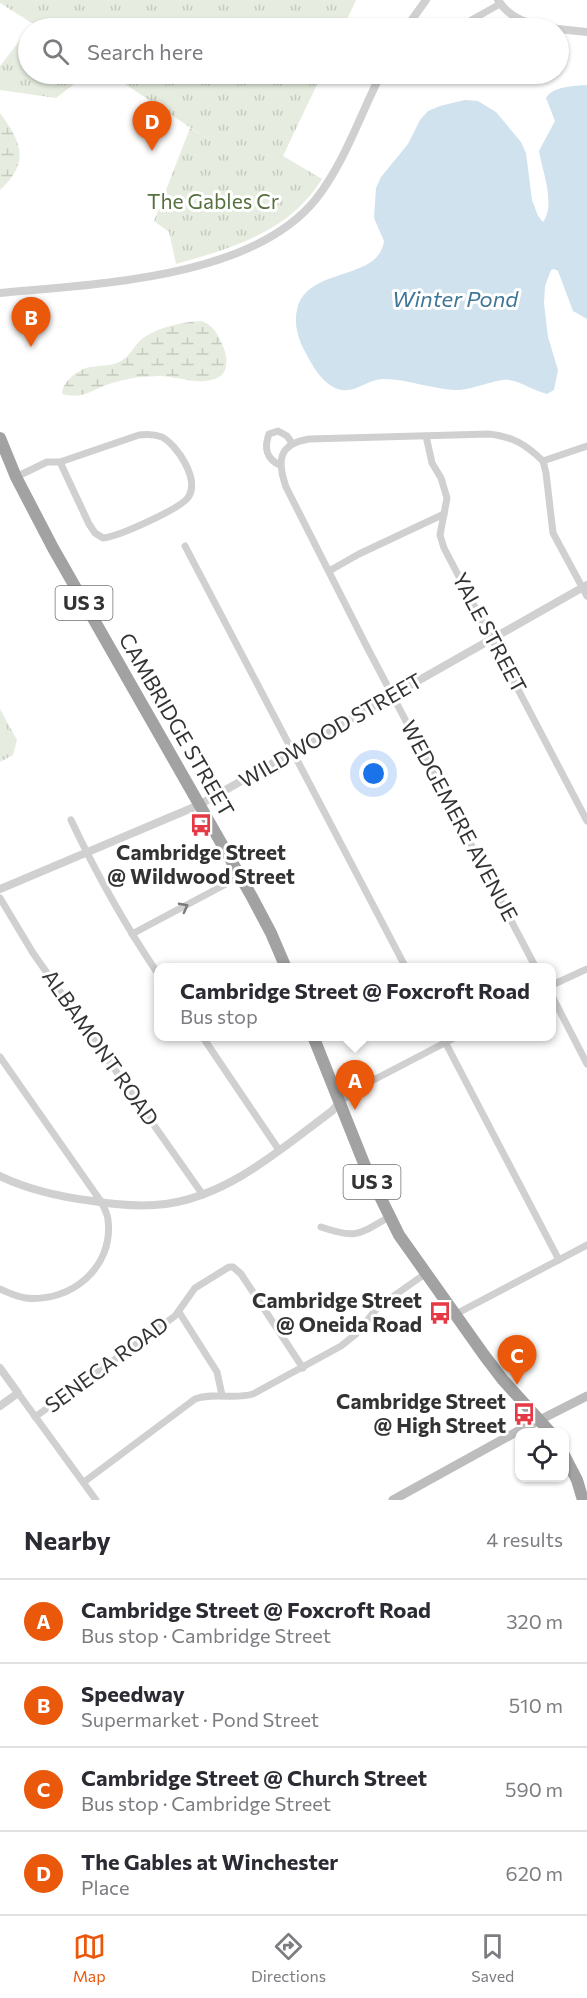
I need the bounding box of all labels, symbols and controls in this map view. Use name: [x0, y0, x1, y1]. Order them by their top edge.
search box: [18, 18, 569, 84]
icon: search: [39, 35, 72, 68]
text: Search here: [87, 38, 203, 65]
pin: D: [132, 102, 172, 151]
park label: The Gables Cr: [147, 188, 279, 213]
water label: Winter Pond: [392, 285, 519, 312]
pin: B: [12, 298, 51, 347]
street label: YALE STREET: [448, 568, 533, 697]
road number: US 3: [56, 586, 112, 620]
street label: CAMBRIDGE STREET: [115, 628, 240, 820]
street label: WILDWOOD STREET: [234, 667, 426, 792]
street label: WEDGEMERE AVENUE: [397, 716, 524, 925]
your location: [359, 759, 388, 788]
bus stop icon: Cambridge Street @ Wildwood Street: [188, 812, 214, 838]
place label: Cambridge Street @ Wildwood Street: [107, 839, 295, 888]
one-way arrow: [177, 902, 188, 914]
popup: [154, 963, 556, 1041]
street label: ALBAMONT ROAD: [38, 964, 165, 1130]
text: Cambridge Street @ Foxcroft Road: [180, 977, 530, 1004]
text: Bus stop: [180, 1004, 258, 1028]
pin: A: [336, 1060, 374, 1110]
road number: US 3: [344, 1165, 400, 1199]
place label: Cambridge Street @ Oneida Road: [252, 1287, 422, 1336]
bus stop icon: Cambridge Street @ Oneida Road: [427, 1300, 453, 1326]
street label: SENECA ROAD: [40, 1311, 173, 1417]
pin: C: [498, 1336, 536, 1385]
place label: Cambridge Street @ High Street: [336, 1388, 506, 1437]
bus stop icon: Cambridge Street @ High Street: [511, 1401, 537, 1427]
map controls: [515, 1428, 569, 1482]
button: locate: [515, 1428, 569, 1482]
text: Nearby: [24, 1524, 111, 1555]
text: 4 results: [486, 1527, 563, 1551]
text: Cambridge Street @ Foxcroft Road: [81, 1596, 431, 1623]
text: A: [36, 1609, 51, 1633]
text: 320 m: [506, 1609, 563, 1633]
text: Bus stop · Cambridge Street: [81, 1623, 331, 1647]
text: Speedway: [81, 1680, 185, 1707]
text: B: [37, 1693, 50, 1717]
text: 510 m: [509, 1693, 563, 1717]
text: Supermarket · Pond Street: [81, 1707, 319, 1731]
text: Cambridge Street @ Church Street: [81, 1764, 427, 1791]
text: C: [37, 1777, 50, 1801]
text: 590 m: [505, 1777, 563, 1801]
text: Bus stop · Cambridge Street: [81, 1791, 331, 1815]
text: The Gables at Winchester: [81, 1848, 338, 1875]
text: D: [36, 1861, 51, 1885]
text: 620 m: [506, 1861, 563, 1885]
text: Place: [81, 1875, 130, 1899]
tab: Map: [73, 1930, 106, 1985]
tab: Directions: [251, 1930, 326, 1985]
tab: Saved: [471, 1930, 514, 1985]

